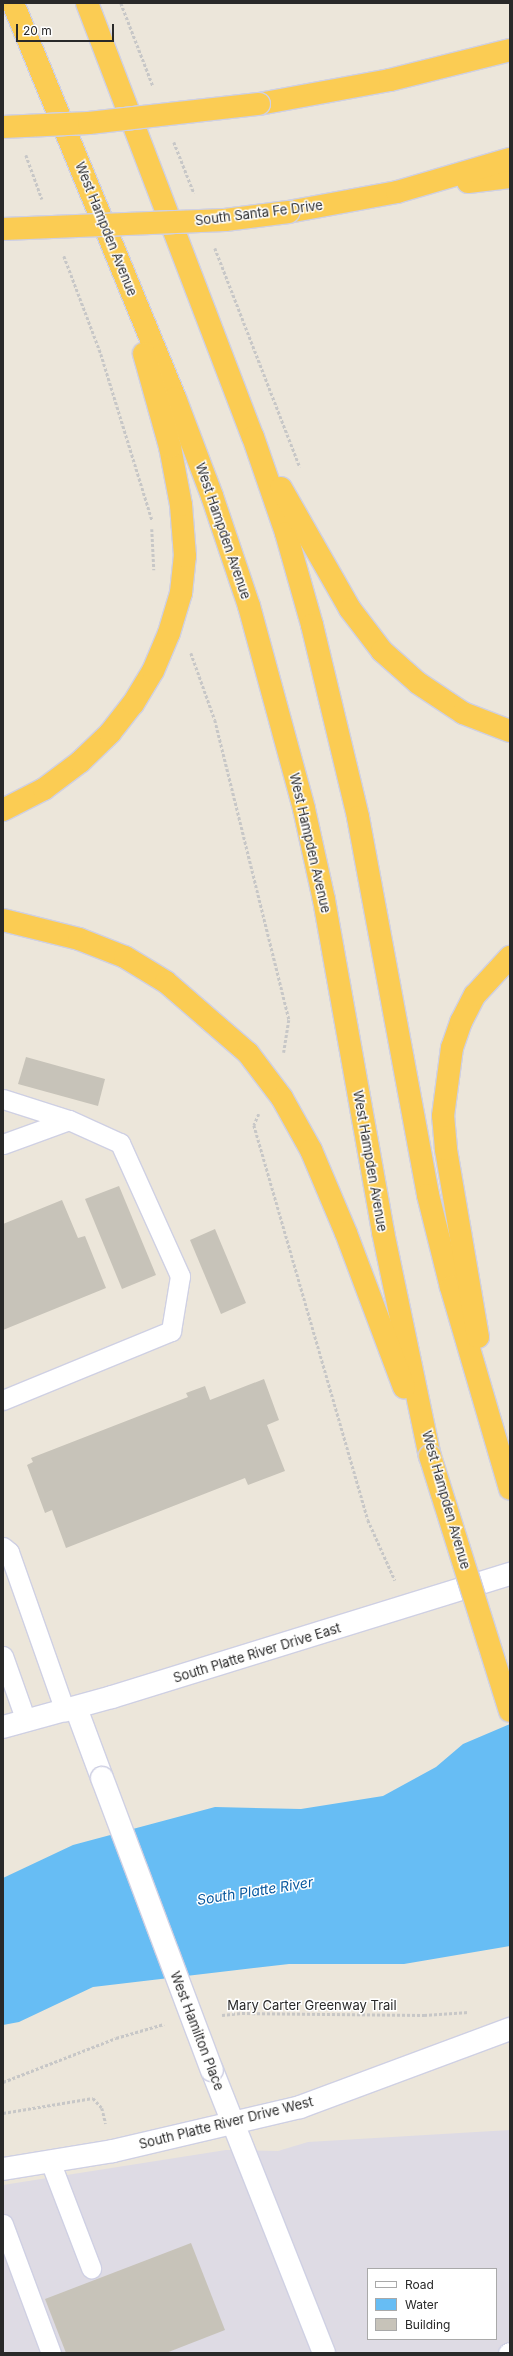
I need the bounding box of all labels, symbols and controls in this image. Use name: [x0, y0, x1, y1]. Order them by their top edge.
scale bar: [18, 16, 116, 42]
text: 20 m: [23, 23, 52, 38]
street label: West Hampden Avenue: [72, 160, 140, 298]
street label: South Santa Fe Drive: [194, 197, 324, 229]
street label: West Hampden Avenue: [192, 461, 254, 601]
street label: West Hampden Avenue: [286, 771, 334, 915]
street label: West Hampden Avenue: [350, 1089, 390, 1233]
street label: West Hampden Avenue: [419, 1429, 473, 1571]
street label: South Platte River Drive East: [171, 1620, 343, 1686]
water label: South Platte River: [196, 1874, 314, 1908]
street label: West Hamilton Place: [167, 1969, 227, 2093]
street label: Mary Carter Greenway Trail: [227, 1997, 397, 2013]
street label: South Platte River Drive West: [137, 2094, 315, 2152]
legend: [367, 2268, 497, 2340]
text: Road: [405, 2277, 434, 2292]
text: Water: [405, 2297, 438, 2312]
text: Building: [405, 2317, 450, 2332]

